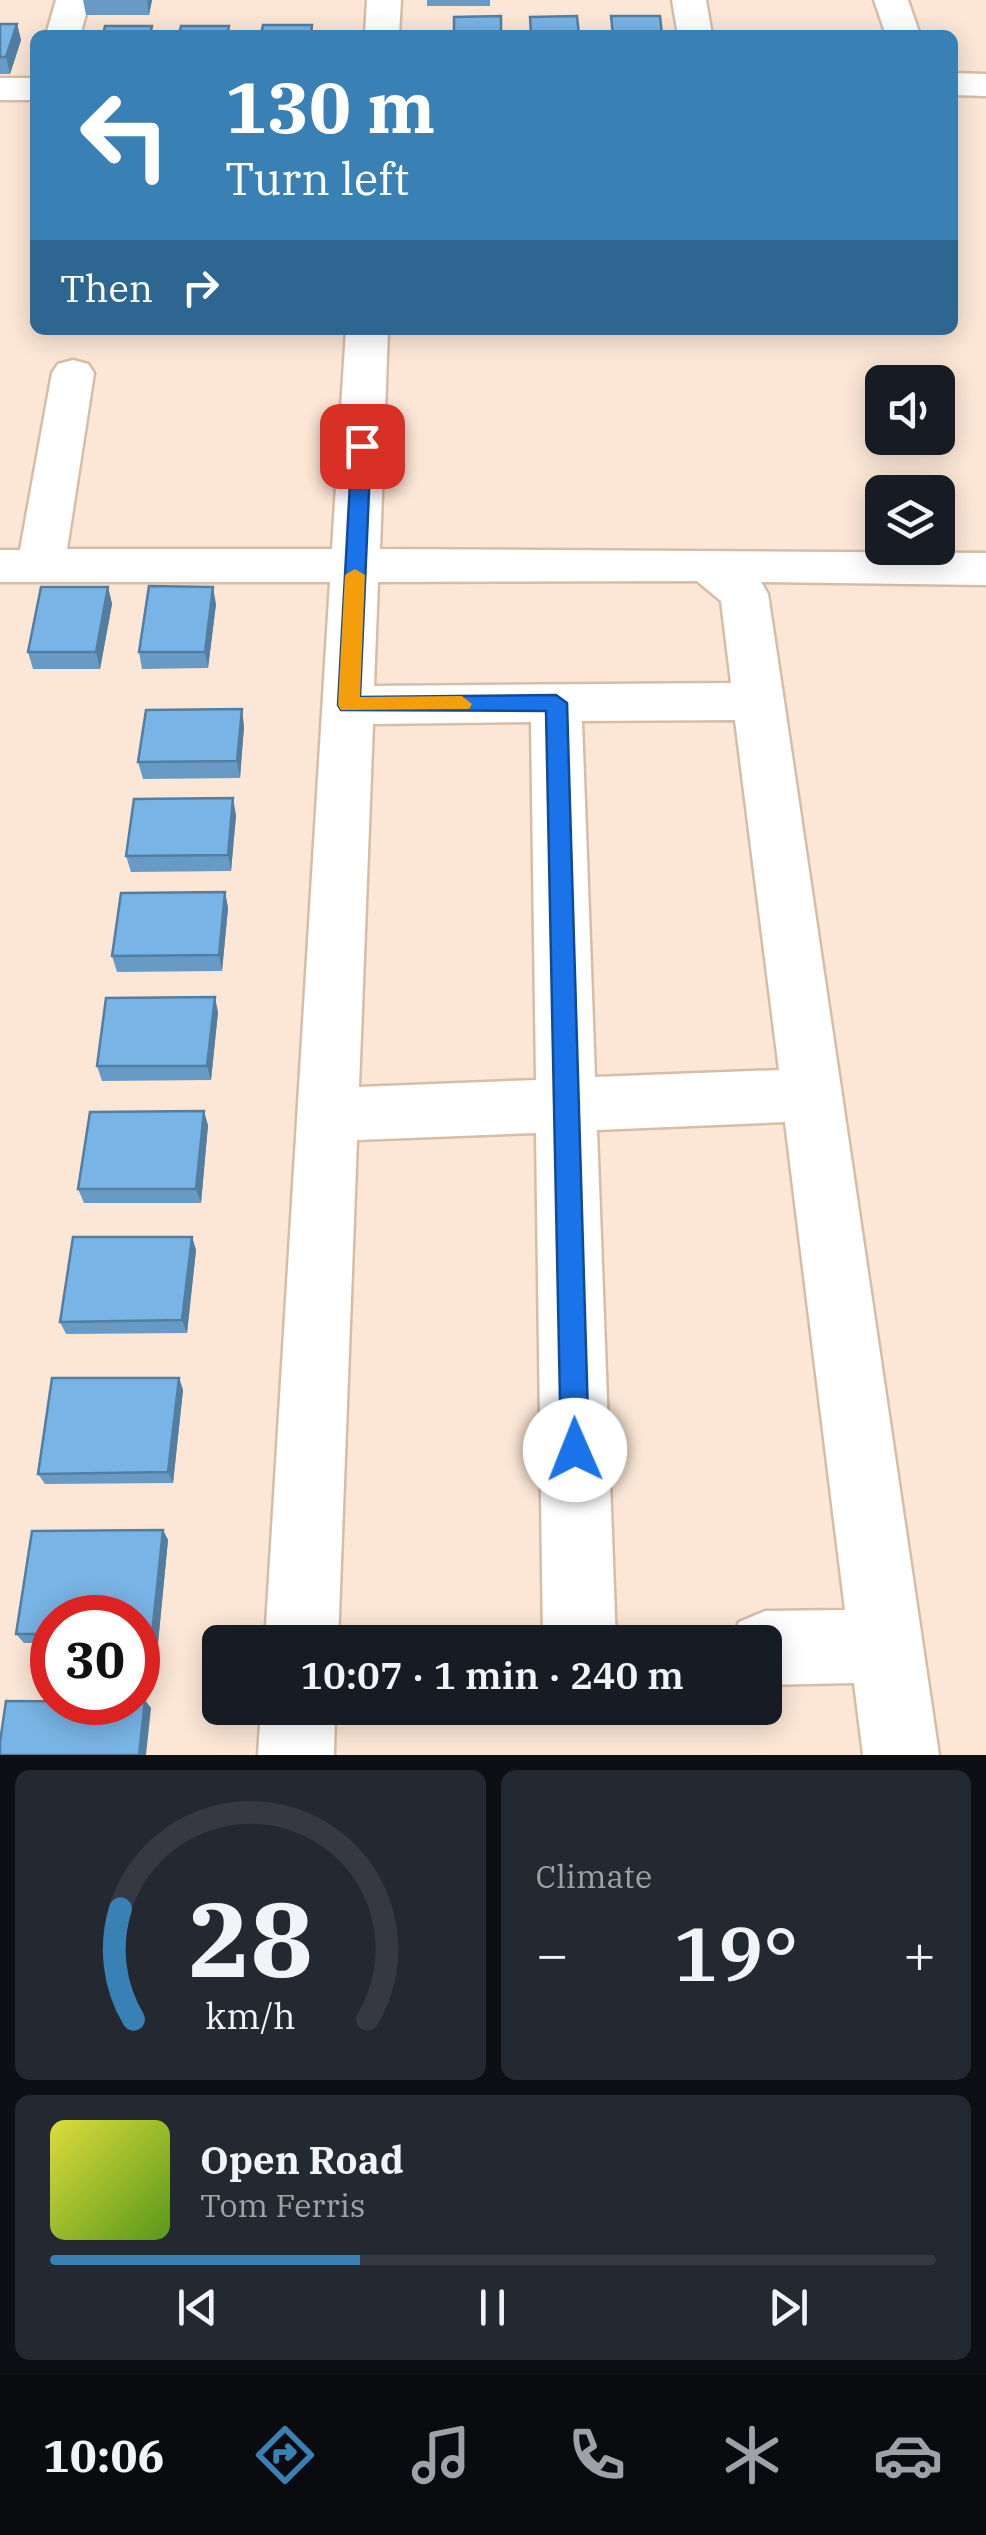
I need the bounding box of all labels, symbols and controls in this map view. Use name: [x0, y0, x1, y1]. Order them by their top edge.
text: 130 m: [225, 61, 435, 152]
icon: left: [60, 70, 190, 200]
text: Turn left: [225, 149, 409, 207]
icon: right: [173, 260, 228, 315]
text: Then: [60, 263, 153, 312]
map controls: [865, 365, 955, 565]
button: sound: [865, 365, 955, 455]
pin: [320, 404, 405, 489]
icon: arrive: [335, 419, 390, 474]
button: layers: [865, 475, 955, 565]
position arrow: [523, 1398, 627, 1502]
speed limit sign: 30: [30, 1595, 160, 1725]
text: 10:07 · 1 min · 240 m: [300, 1650, 684, 1699]
text: Climate: [536, 1855, 652, 1897]
text: 28: [188, 1870, 313, 2006]
text: 19°: [673, 1904, 798, 2002]
text: −: [536, 1918, 569, 1989]
text: +: [903, 1918, 936, 1989]
text: km/h: [205, 1992, 295, 2039]
text: Open Road: [200, 2135, 404, 2184]
text: Tom Ferris: [200, 2184, 365, 2226]
icon: previous: [170, 2280, 225, 2335]
icon: pause: [465, 2280, 520, 2335]
icon: next: [761, 2280, 816, 2335]
icon: directions: [250, 2420, 320, 2490]
icon: music: [406, 2420, 476, 2490]
icon: phone: [562, 2420, 632, 2490]
icon: climate: [717, 2420, 787, 2490]
icon: car: [873, 2420, 943, 2490]
text: 10:06: [43, 2426, 165, 2484]

